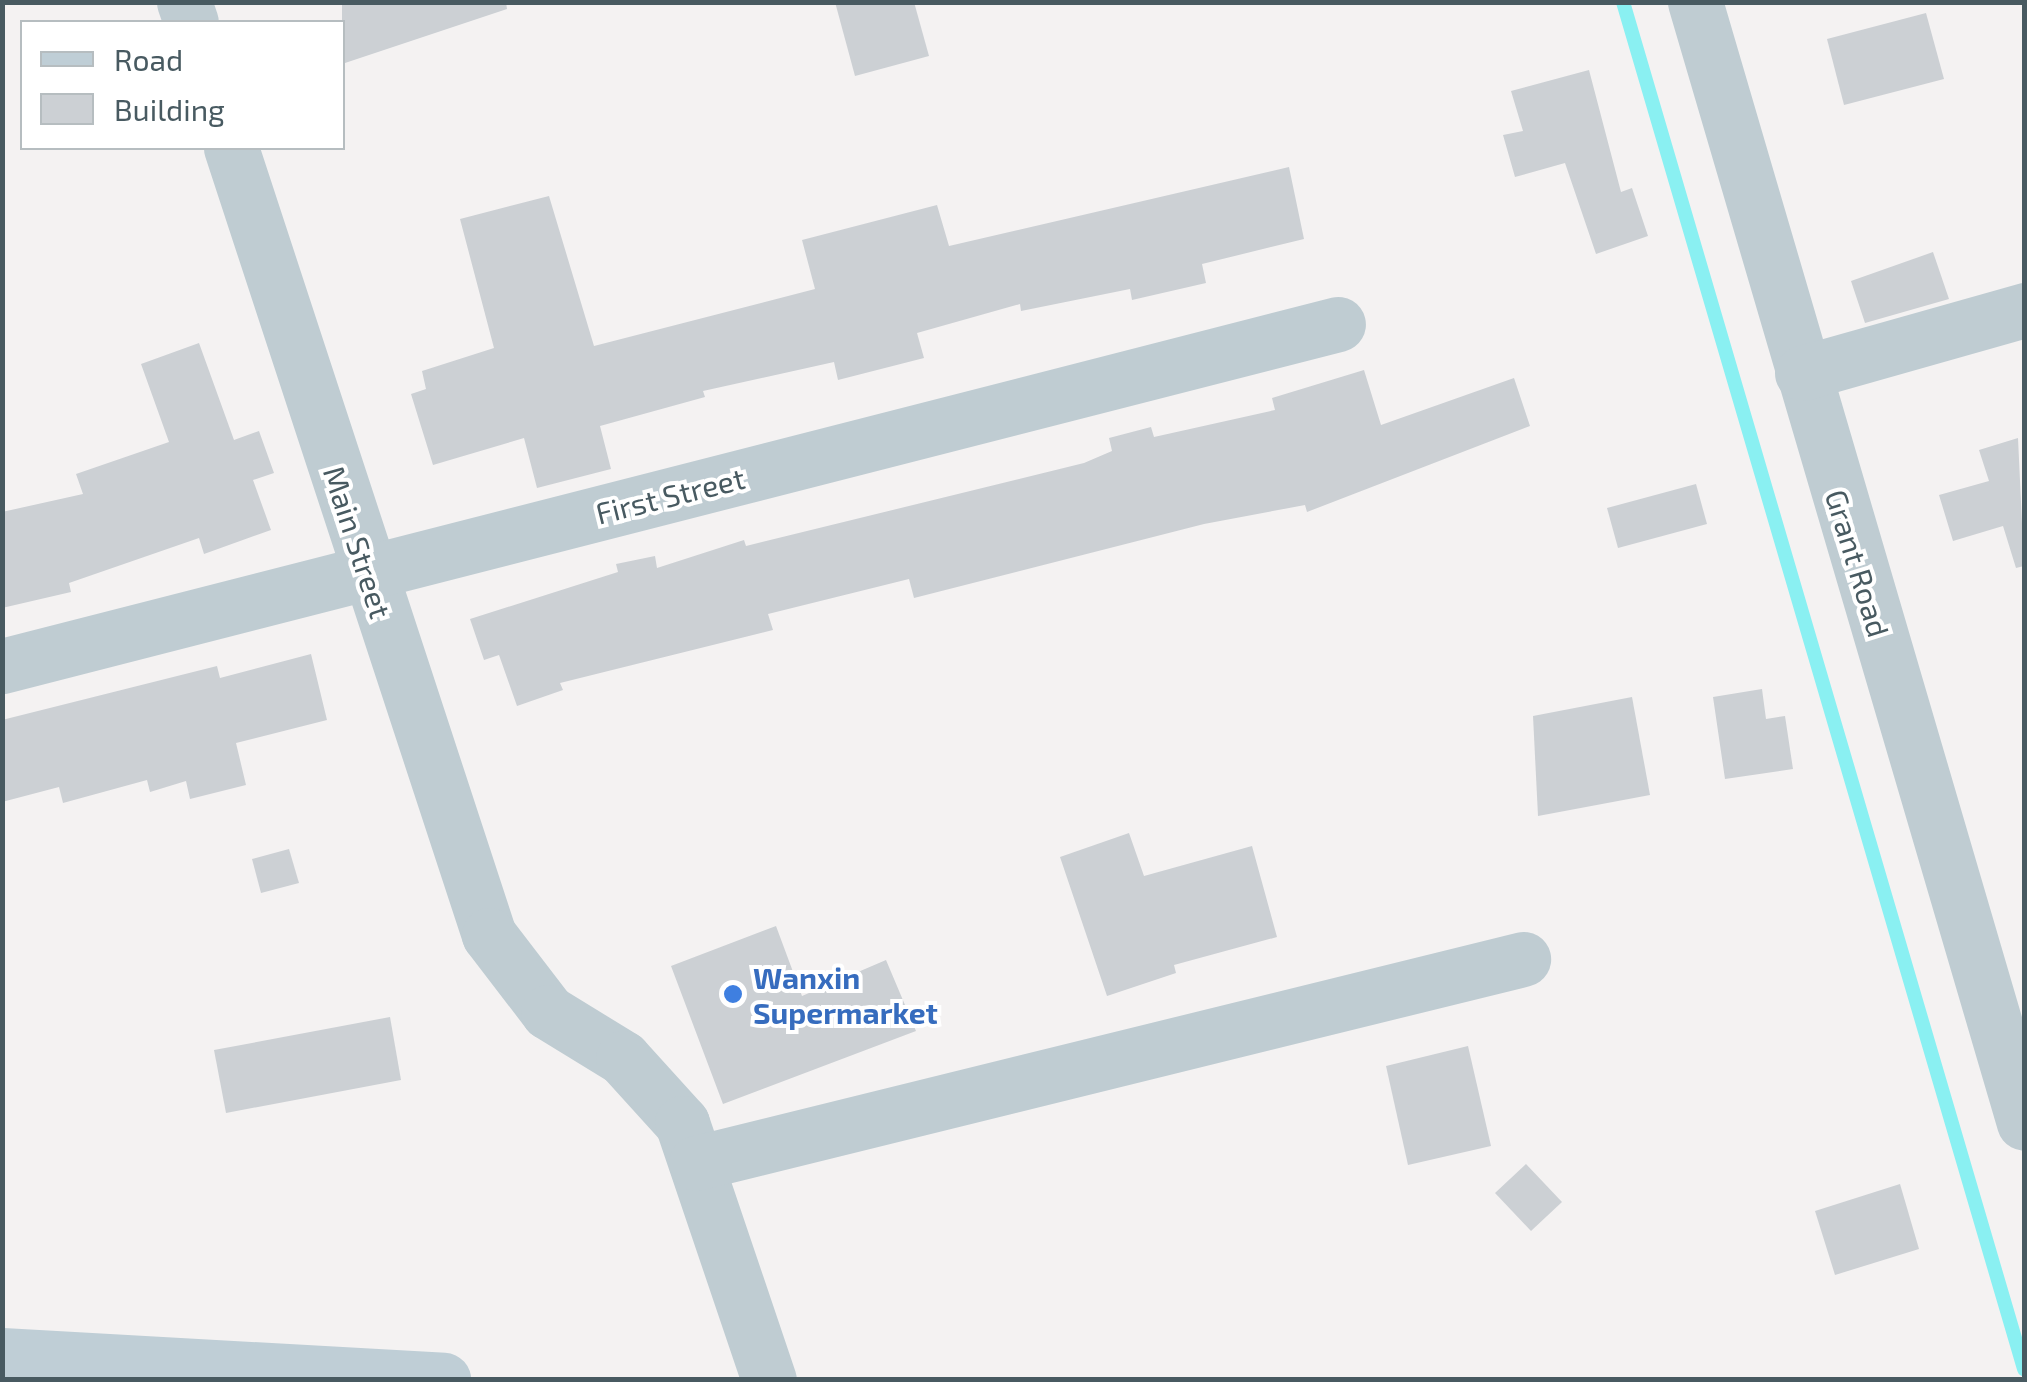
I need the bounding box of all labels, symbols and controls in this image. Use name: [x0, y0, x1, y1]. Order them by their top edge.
legend: [20, 20, 345, 150]
text: Road: [114, 41, 183, 77]
text: Building: [114, 91, 225, 127]
street label: First Street: [592, 459, 748, 531]
street label: Main Street: [317, 461, 399, 623]
street label: Grant Road: [1819, 485, 1897, 641]
place label: Wanxin Supermarket: [753, 959, 938, 1030]
marker: Wanxin Supermarket: [722, 983, 744, 1005]

